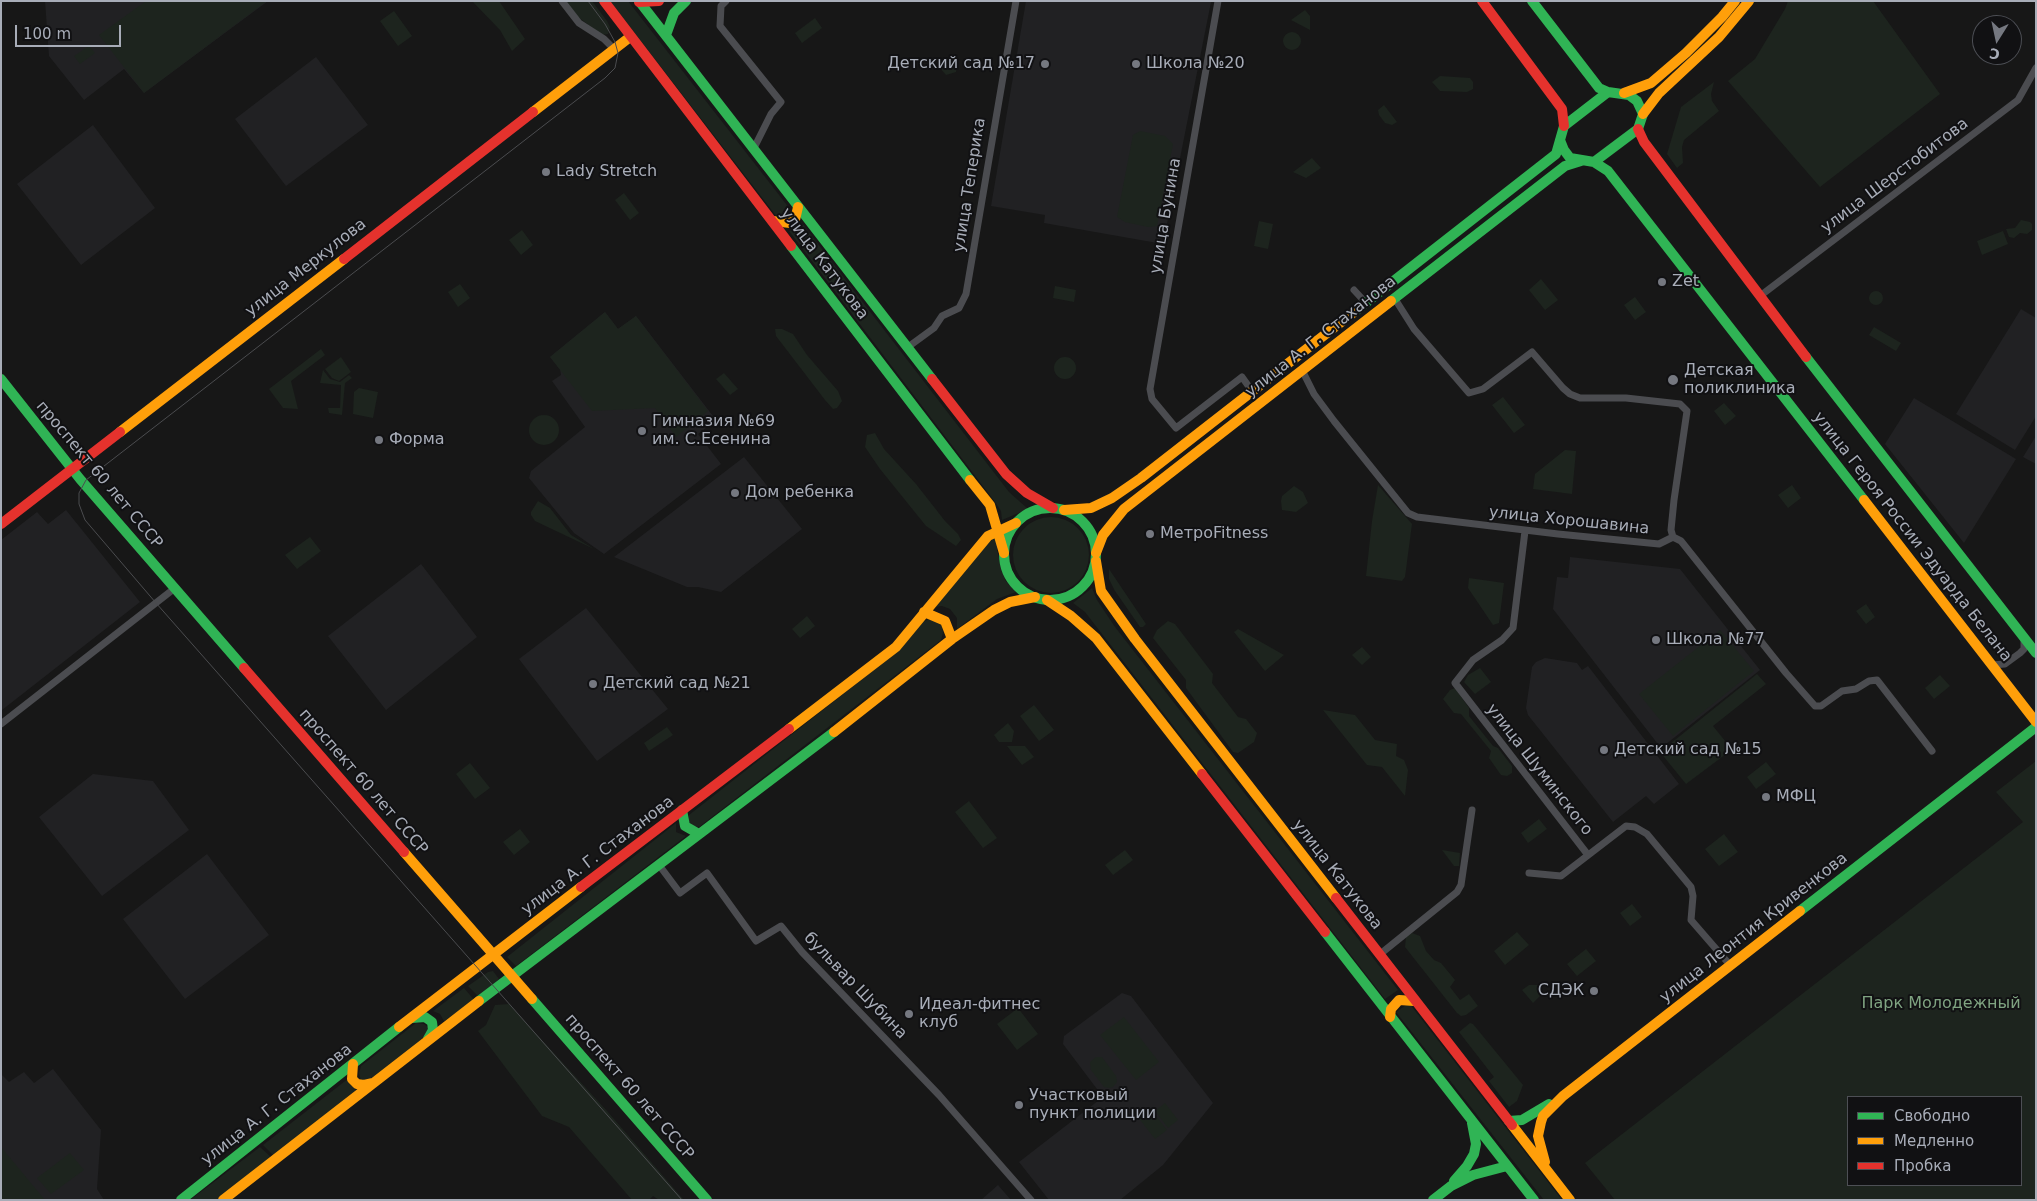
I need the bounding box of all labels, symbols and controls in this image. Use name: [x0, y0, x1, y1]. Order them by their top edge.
scale bar: [18, 15, 124, 47]
north arrow: [1972, 15, 2022, 65]
text: 100 m: [23, 25, 71, 43]
text: С: [1988, 45, 2001, 63]
place label: Детский сад №17: [887, 54, 1035, 74]
place label: Школа №20: [1146, 54, 1245, 74]
marker: Детский сад №17: [1039, 58, 1051, 70]
marker: Школа №20: [1130, 58, 1142, 70]
street label: улица Шерстобитова: [1818, 114, 1972, 238]
street label: улица Теперика: [950, 116, 990, 254]
street label: улица Бунина: [1146, 157, 1186, 275]
place label: Lady Stretch: [556, 162, 657, 182]
marker: Lady Stretch: [540, 166, 552, 178]
street label: улица Катукова: [776, 205, 872, 323]
street label: улица Меркулова: [242, 215, 370, 321]
street label: улица А. Г. Стаханова: [1242, 272, 1400, 402]
place label: Zet: [1672, 272, 1699, 292]
marker: Zet: [1656, 276, 1668, 288]
place label: Детская поликлиника: [1684, 361, 1795, 399]
marker: Детская поликлиника: [1666, 373, 1680, 387]
street label: проспект 60 лет СССР: [32, 397, 166, 553]
street label: улица Героя России Эдуарда Белана: [1808, 408, 2016, 666]
place label: Гимназия №69 им. С.Есенина: [652, 412, 775, 450]
marker: Гимназия №69 им. С.Есенина: [636, 425, 648, 437]
place label: Форма: [389, 430, 445, 450]
marker: Форма: [373, 434, 385, 446]
place label: Дом ребенка: [745, 483, 854, 503]
marker: Дом ребенка: [729, 487, 741, 499]
street label: улица Хорошавина: [1488, 503, 1650, 539]
place label: МетроFitness: [1160, 524, 1268, 544]
marker: МетроFitness: [1144, 528, 1156, 540]
place label: Школа №77: [1666, 630, 1765, 650]
marker: Школа №77: [1650, 634, 1662, 646]
place label: Детский сад №21: [603, 674, 751, 694]
marker: Детский сад №21: [587, 678, 599, 690]
street label: улица Шуминского: [1482, 700, 1596, 840]
street label: проспект 60 лет СССР: [295, 705, 431, 859]
place label: Детский сад №15: [1614, 740, 1762, 760]
marker: Детский сад №15: [1598, 744, 1610, 756]
place label: МФЦ: [1776, 787, 1816, 807]
marker: МФЦ: [1760, 791, 1772, 803]
street label: улица А. Г. Стаханова: [518, 792, 678, 920]
street label: улица Катукова: [1288, 816, 1386, 934]
street label: улица Леонтия Кривенкова: [1656, 849, 1852, 1007]
street label: бульвар Шубина: [799, 929, 911, 1043]
place label: СДЭК: [1538, 981, 1584, 1001]
marker: СДЭК: [1588, 985, 1600, 997]
park label: Парк Молодежный: [1861, 994, 2021, 1014]
place label: Идеал-фитнес клуб: [919, 995, 1040, 1033]
marker: Идеал-фитнес клуб: [903, 1008, 915, 1020]
street label: проспект 60 лет СССР: [561, 1010, 697, 1164]
street label: улица А. Г. Стаханова: [198, 1040, 356, 1170]
place label: Участковый пункт полиции: [1029, 1086, 1156, 1124]
legend: [1847, 1096, 2022, 1186]
marker: Участковый пункт полиции: [1013, 1099, 1025, 1111]
text: Свободно: [1894, 1107, 1970, 1125]
text: Медленно: [1894, 1132, 1974, 1150]
text: Пробка: [1894, 1157, 1951, 1175]

